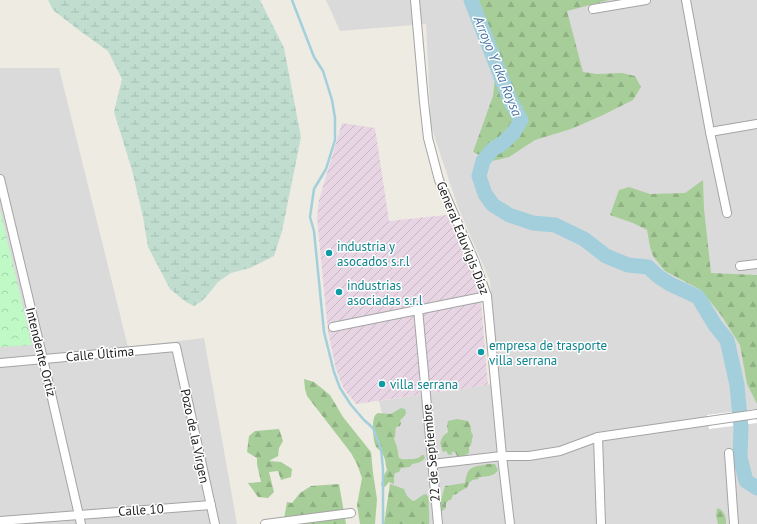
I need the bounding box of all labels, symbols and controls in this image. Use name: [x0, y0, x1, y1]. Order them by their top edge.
water label: Arroyo Y aka Roysa: [469, 12, 526, 119]
street label: General Eduvigis Díaz: [432, 179, 494, 297]
place label: industria y asocados s.r.l: [337, 238, 410, 270]
marker: industria y asocados s.r.l: [324, 248, 334, 258]
place label: industrias asociadas s.r.l: [347, 277, 423, 309]
marker: industrias asociadas s.r.l: [334, 287, 344, 297]
street label: Intendente Ortiz: [22, 306, 60, 399]
place label: empresa de trasporte villa serrana: [489, 337, 607, 369]
street label: Calle Última: [65, 343, 135, 365]
marker: empresa de trasporte villa serrana: [476, 347, 486, 357]
place label: villa serrana: [390, 376, 458, 393]
marker: villa serrana: [377, 379, 387, 389]
street label: Pozo de la Virgen: [177, 387, 213, 485]
street label: 22 de Septiembre: [418, 403, 444, 503]
street label: Calle 10: [118, 500, 164, 520]

